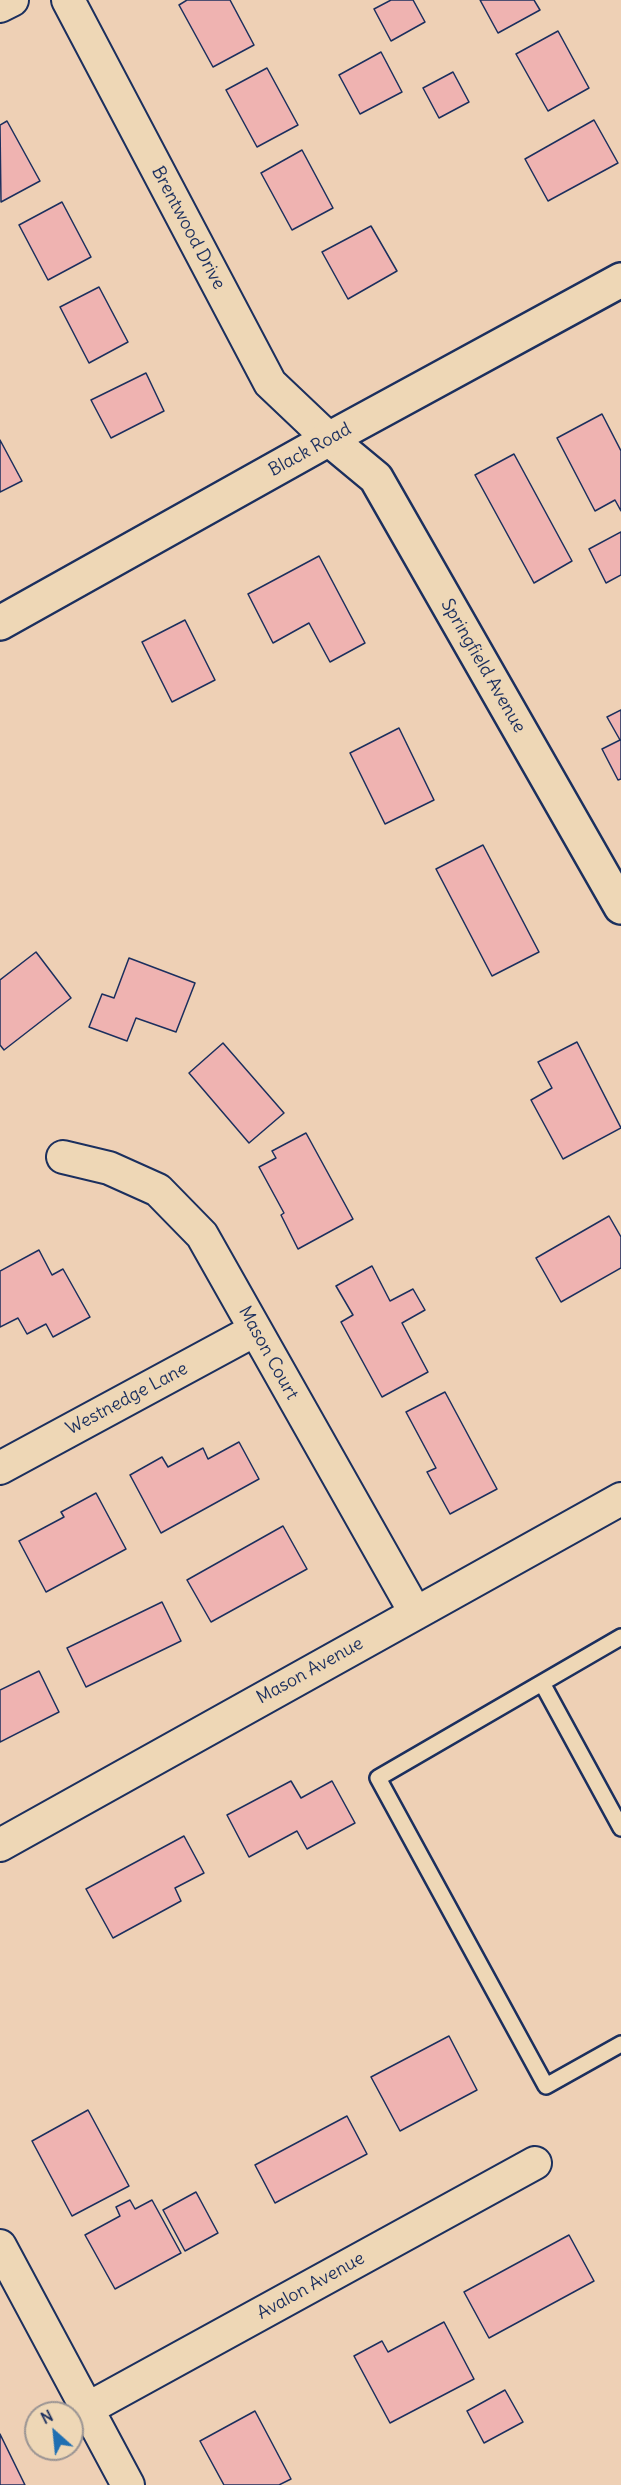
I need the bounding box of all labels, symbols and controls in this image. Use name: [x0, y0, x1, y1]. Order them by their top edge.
street label: Brentwood Drive: [146, 163, 230, 293]
street label: Black Road: [265, 419, 355, 481]
street label: Springfield Avenue: [436, 595, 530, 737]
street label: Mason Court: [233, 1303, 303, 1403]
street label: Westnedge Lane: [63, 1358, 191, 1440]
street label: Mason Avenue: [253, 1633, 367, 1709]
street label: Avalon Avenue: [253, 2248, 369, 2324]
north arrow: [24, 2401, 84, 2461]
text: N: [37, 2405, 56, 2428]

